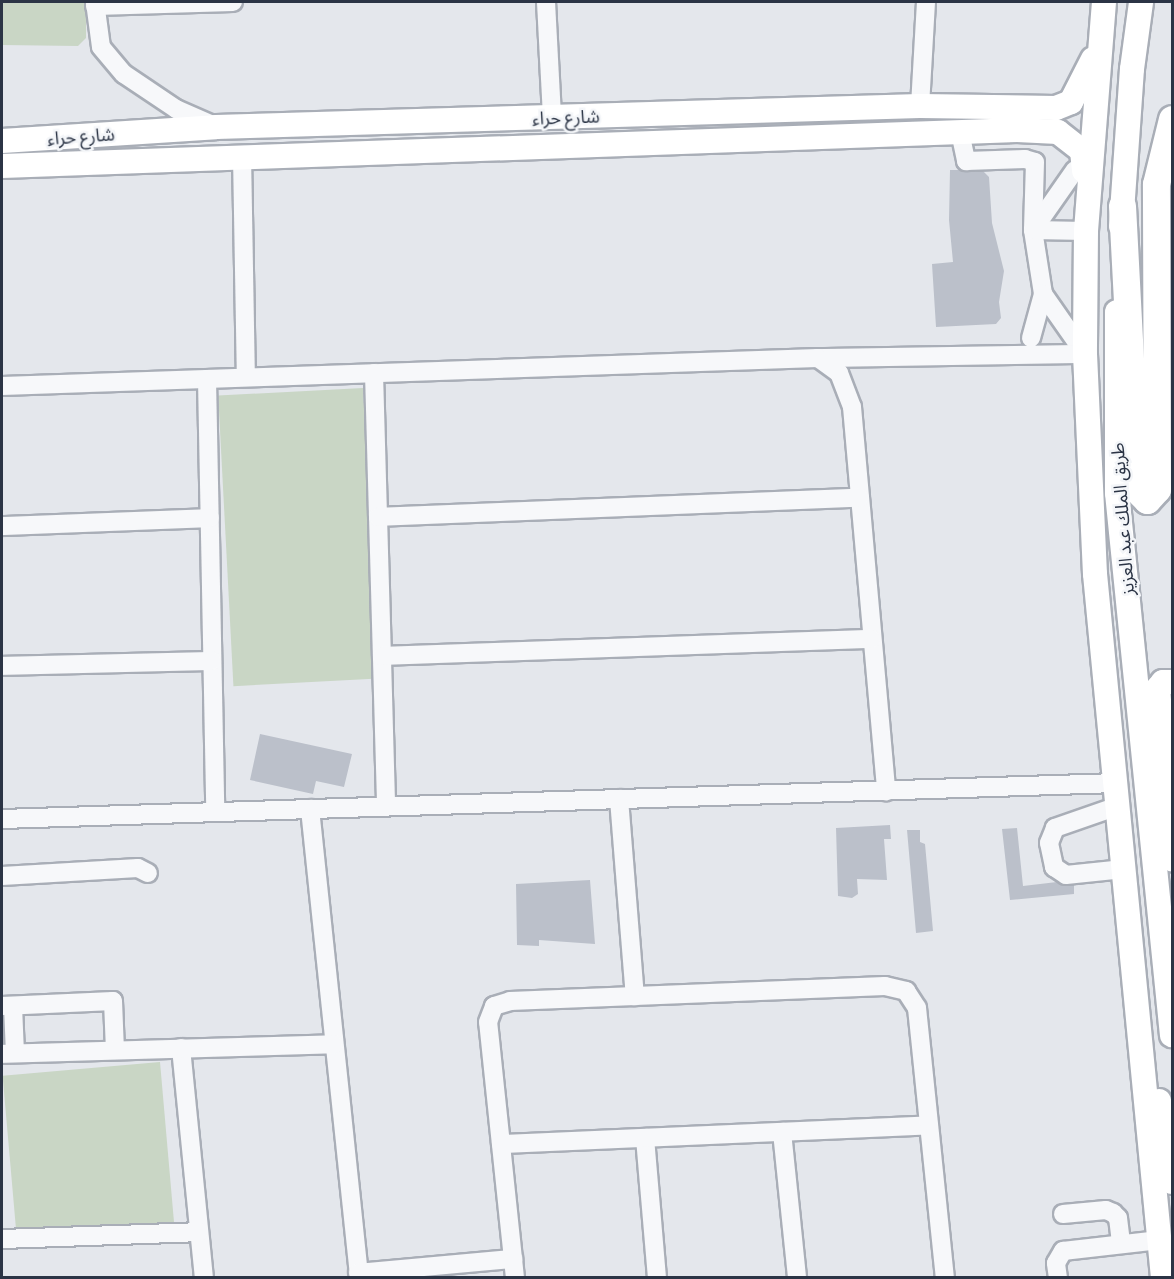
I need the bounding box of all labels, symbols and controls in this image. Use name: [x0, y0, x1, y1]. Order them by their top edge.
street label: شارع حراء: [532, 105, 600, 129]
street label: شارع حراء: [47, 123, 115, 149]
street label: طريق الملك عبد العزيز: [1106, 442, 1138, 596]

